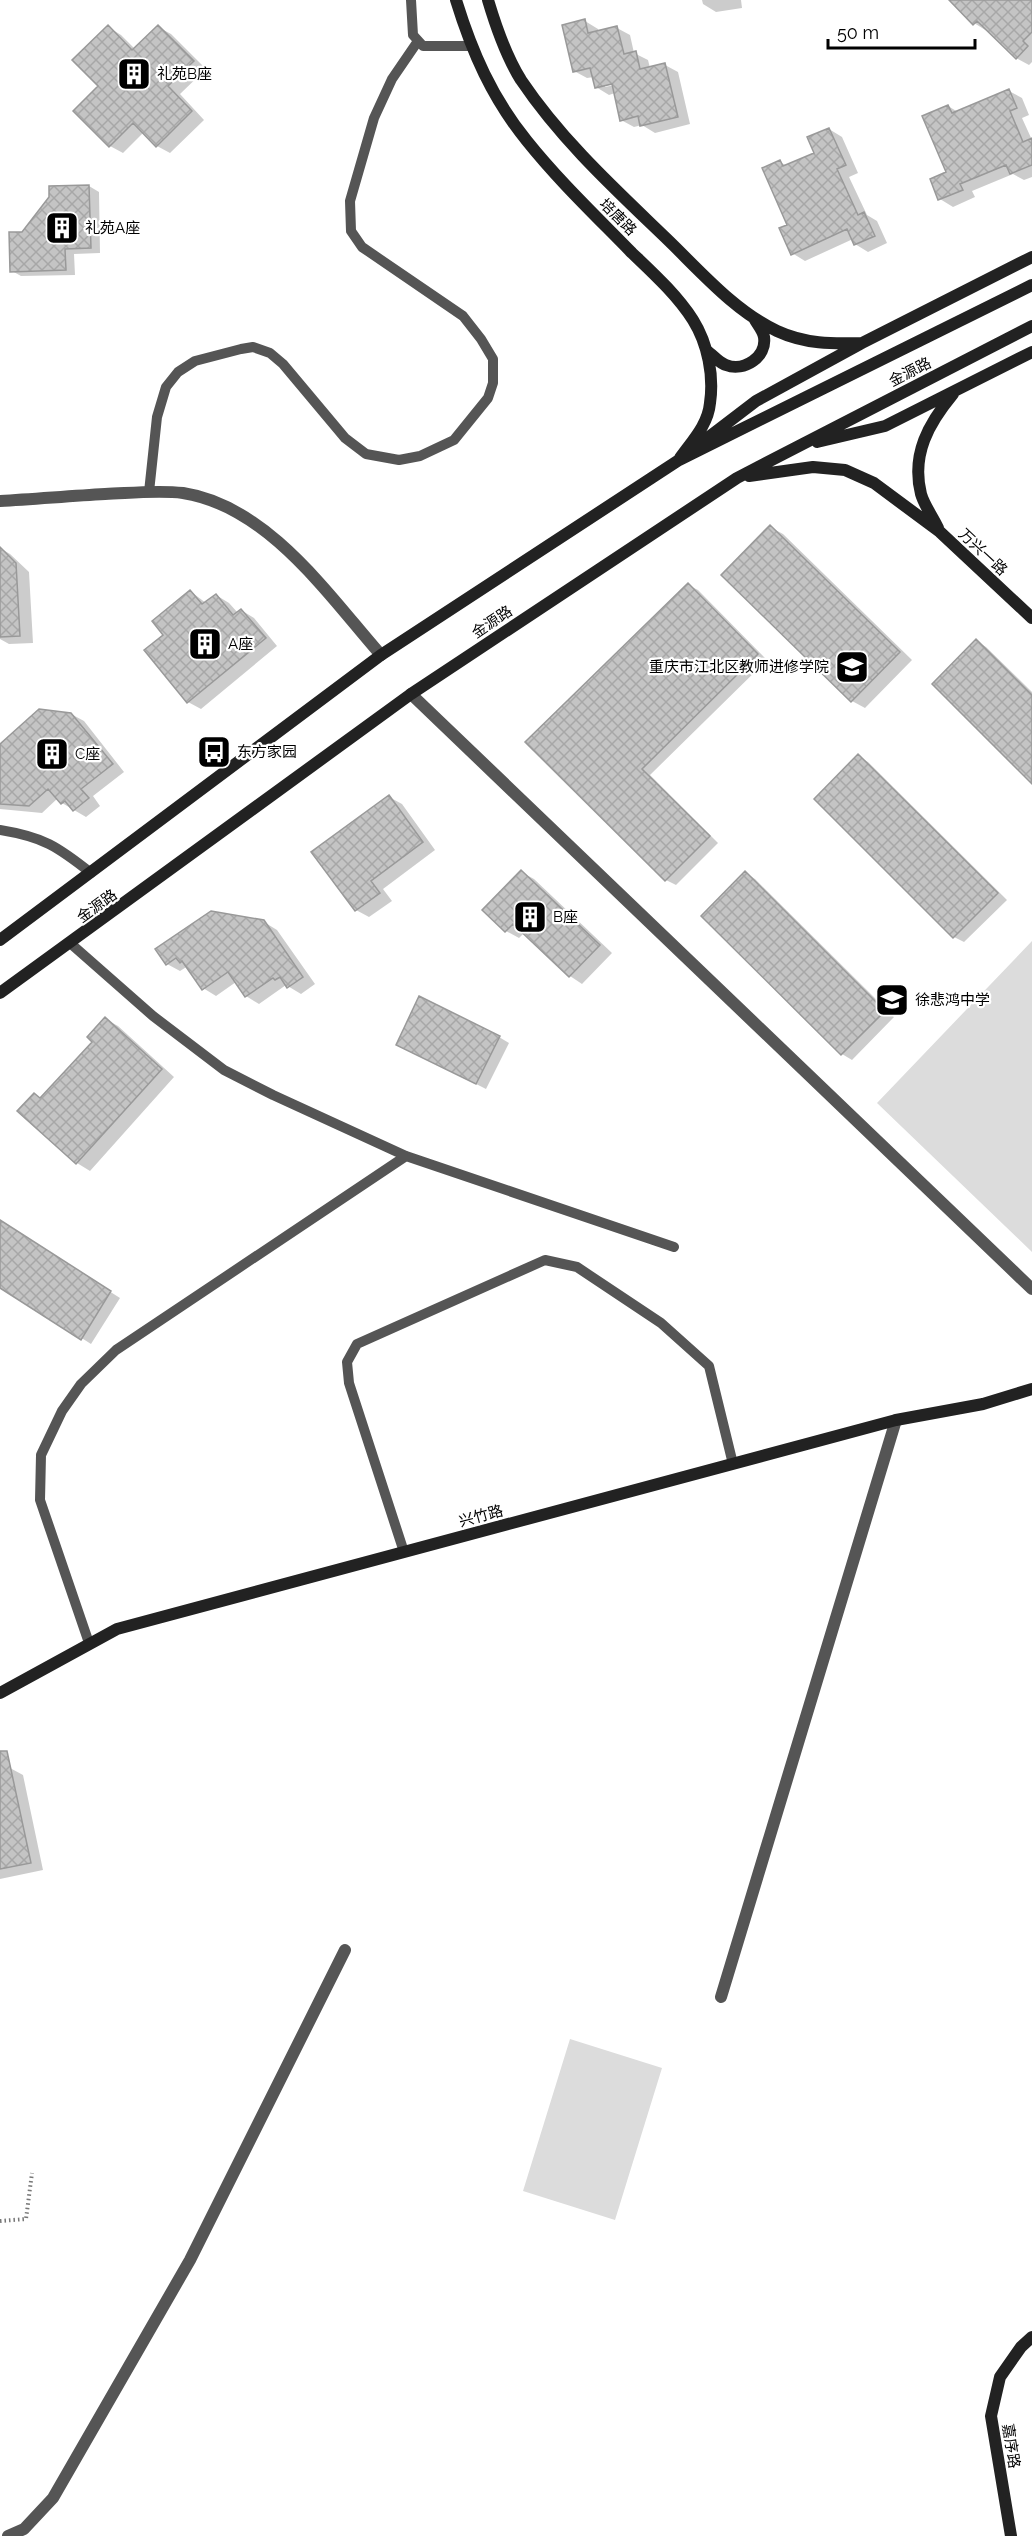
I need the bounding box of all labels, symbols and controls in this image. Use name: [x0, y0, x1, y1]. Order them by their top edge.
scale bar: [828, 12, 975, 50]
text: 50 m: [837, 22, 879, 43]
building icon: 礼苑B座: [116, 56, 152, 92]
place label: 礼苑B座: [157, 65, 212, 83]
street label: 培唐路: [596, 195, 640, 239]
building icon: 礼苑A座: [44, 210, 80, 246]
place label: 礼苑A座: [85, 219, 140, 237]
street label: 金源路: [886, 354, 934, 390]
street label: 万兴一路: [955, 525, 1011, 579]
street label: 金源路: [468, 602, 516, 642]
building icon: A座: [187, 626, 223, 662]
place label: A座: [228, 635, 253, 653]
school or university icon: 重庆市江北区教师进修学院: [834, 649, 870, 685]
place label: 重庆市江北区教师进修学院: [649, 658, 829, 676]
bus stop icon: 东方家园: [196, 734, 232, 770]
building icon: C座: [34, 736, 70, 772]
place label: 东方家园: [237, 743, 297, 761]
place label: C座: [75, 745, 100, 763]
street label: 金源路: [74, 885, 120, 927]
building icon: B座: [512, 899, 548, 935]
place label: B座: [553, 908, 578, 926]
school or university icon: 徐悲鸿中学: [874, 982, 910, 1018]
place label: 徐悲鸿中学: [915, 991, 990, 1009]
street label: 兴竹路: [457, 1501, 505, 1531]
street label: 嘉序路: [999, 2422, 1023, 2470]

